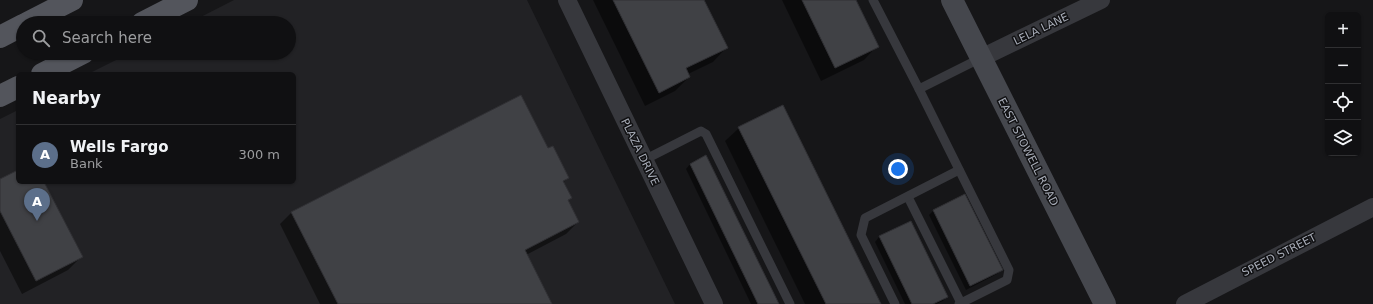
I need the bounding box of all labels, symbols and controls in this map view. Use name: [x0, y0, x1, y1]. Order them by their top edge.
street label: LELA LANE: [1011, 10, 1071, 48]
map controls: [1325, 12, 1361, 156]
button: +: [1325, 12, 1361, 48]
search box: [16, 16, 296, 60]
icon: search: [30, 27, 52, 49]
text: Search here: [62, 29, 152, 47]
button: −: [1325, 48, 1361, 84]
button: locate: [1325, 84, 1361, 120]
text: Nearby: [32, 88, 101, 108]
street label: EAST STOWELL ROAD: [995, 96, 1061, 208]
street label: PLAZA DRIVE: [618, 116, 662, 188]
button: layers: [1325, 120, 1361, 156]
text: Wells Fargo: [70, 138, 169, 156]
text: A: [40, 147, 50, 162]
text: 300 m: [238, 147, 280, 162]
text: Bank: [70, 156, 103, 171]
your location: [888, 159, 908, 179]
pin: A: [24, 188, 50, 221]
street label: SPEED STREET: [1240, 231, 1318, 279]

